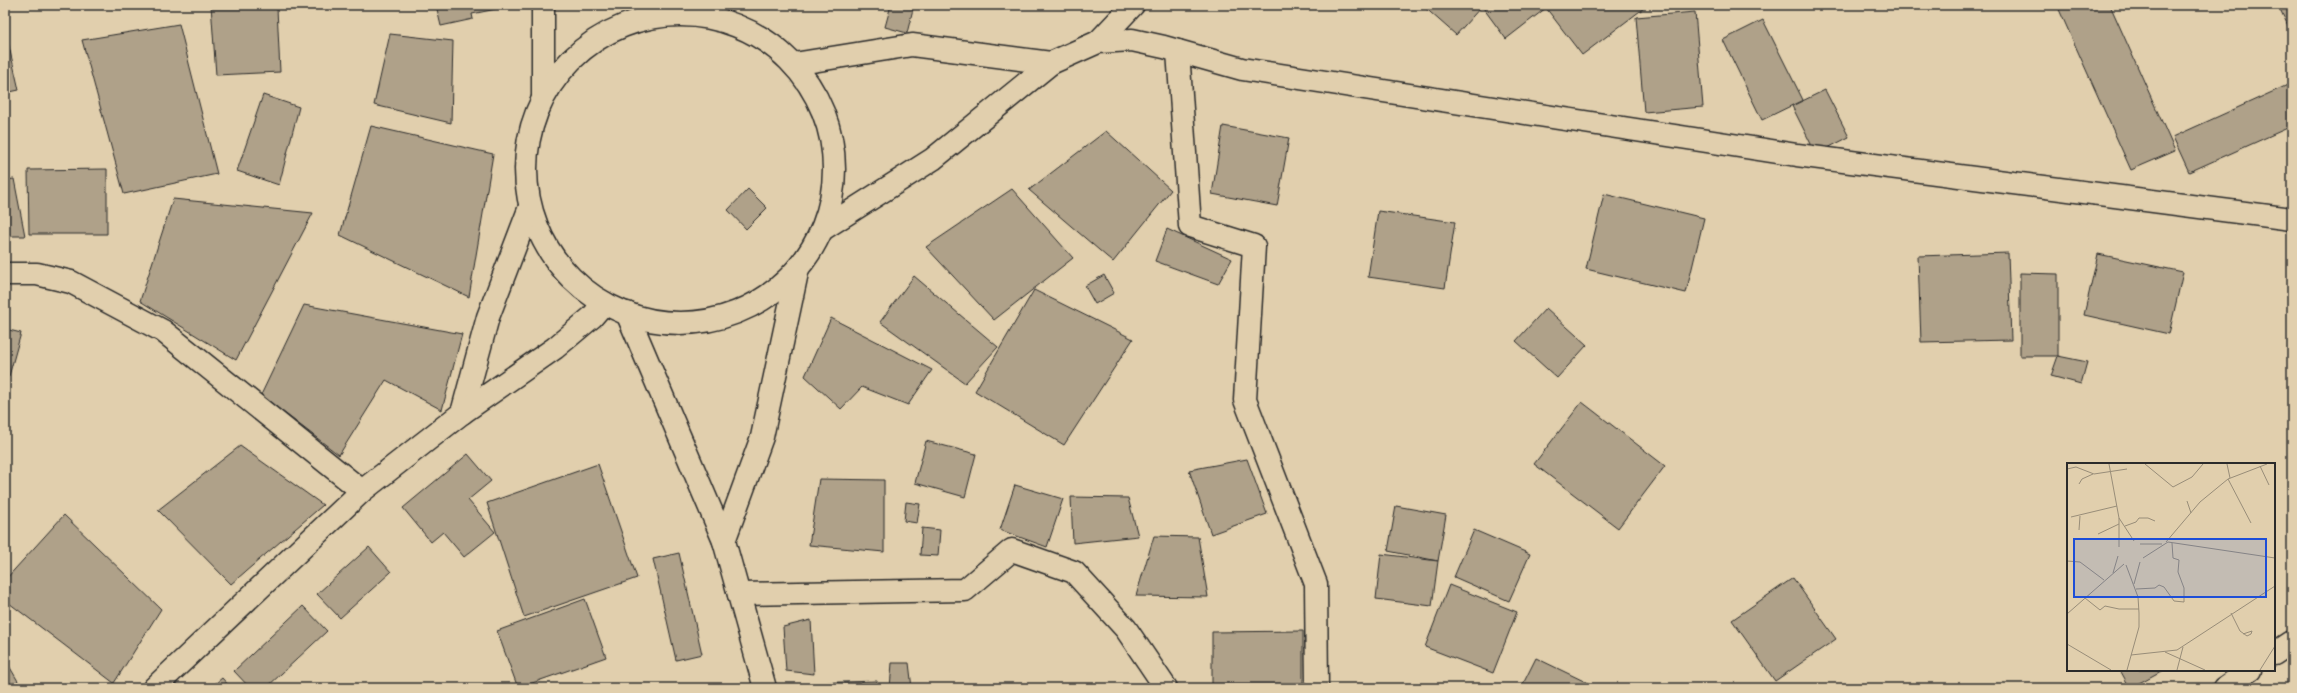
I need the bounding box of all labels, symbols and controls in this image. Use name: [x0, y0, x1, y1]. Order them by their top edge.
inset map: [2067, 463, 2275, 671]

